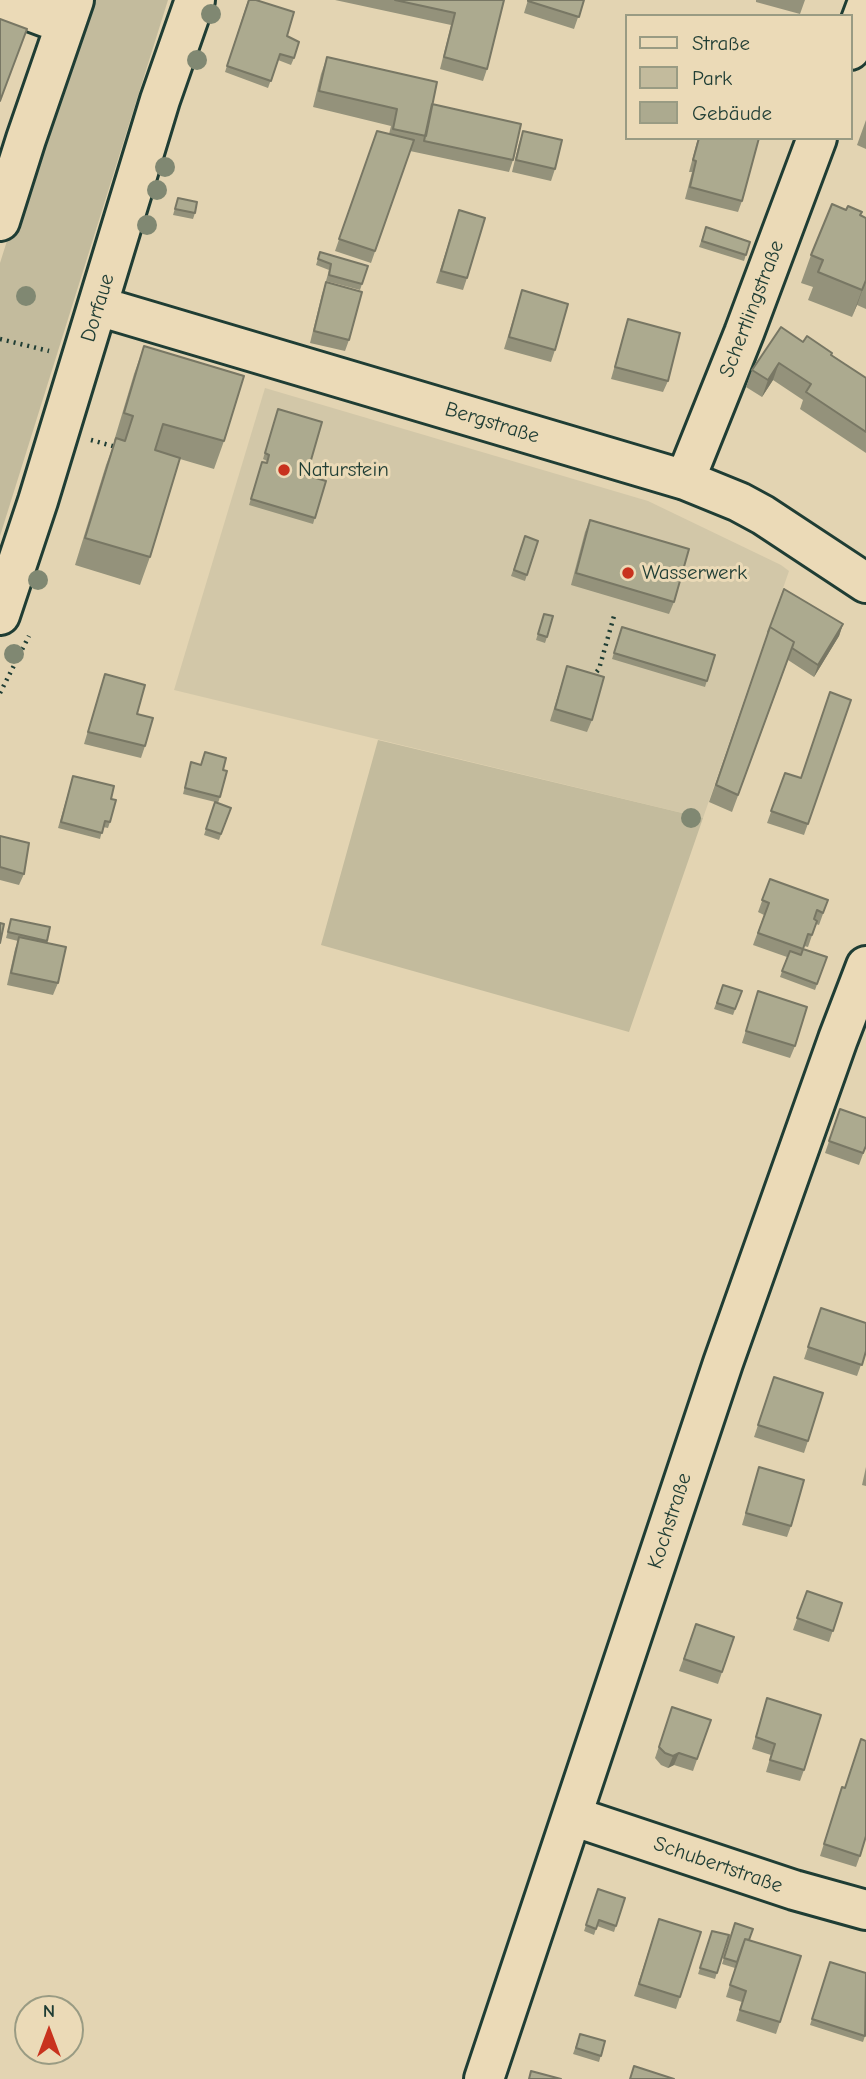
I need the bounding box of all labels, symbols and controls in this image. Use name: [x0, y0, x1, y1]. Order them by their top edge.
legend: [624, 14, 852, 140]
text: Straße: [692, 31, 750, 55]
text: Park: [692, 66, 732, 90]
text: Gebäude: [692, 101, 772, 125]
street label: Schertlingstraße: [714, 237, 790, 381]
street label: Dorfaue: [76, 271, 120, 345]
street label: Bergstraße: [442, 397, 542, 449]
place label: Naturstein: [298, 457, 389, 483]
marker: Naturstein: [276, 462, 292, 478]
place label: Wasserwerk: [642, 560, 747, 586]
marker: Wasserwerk: [620, 565, 636, 581]
street label: Kochstraße: [643, 1470, 697, 1572]
street label: Schubertstraße: [650, 1831, 786, 1899]
north arrow: [14, 1995, 84, 2065]
text: N: [43, 2000, 55, 2022]

